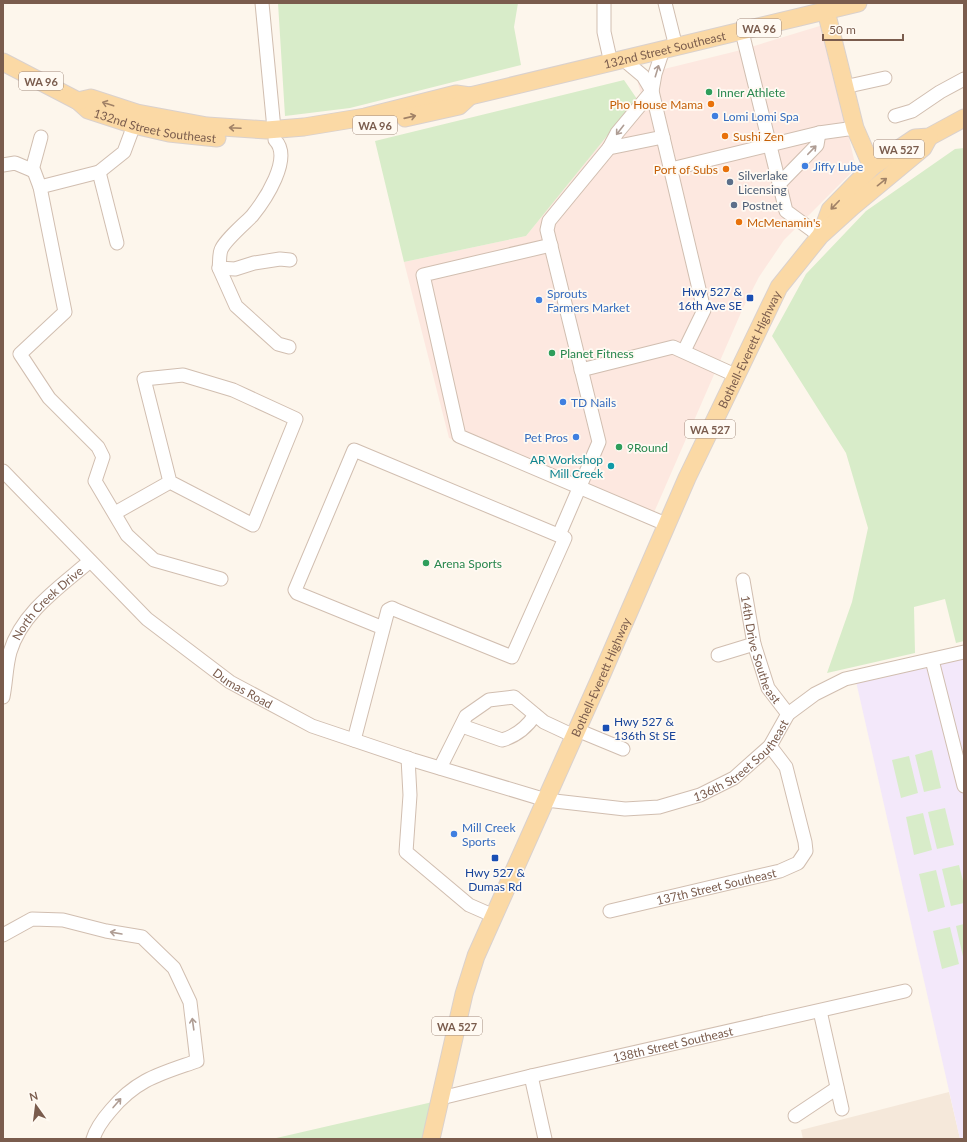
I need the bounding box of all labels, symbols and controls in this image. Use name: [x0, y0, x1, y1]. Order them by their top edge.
scale bar: [823, 16, 903, 42]
road number: WA 96: [737, 19, 781, 37]
text: 50 m: [829, 22, 856, 37]
street label: 132nd Street Southeast: [602, 27, 728, 71]
one-way arrow: [654, 64, 661, 77]
road number: WA 96: [19, 72, 63, 90]
place label: Inner Athlete: [717, 85, 785, 100]
marker: Inner Athlete: [704, 87, 714, 97]
place label: Pho House Mama: [609, 97, 703, 112]
marker: Pho House Mama: [706, 99, 716, 109]
one-way arrow: [101, 100, 114, 107]
street label: 132nd Street Southeast: [92, 105, 217, 145]
place label: Lomi Lomi Spa: [723, 109, 799, 124]
marker: Lomi Lomi Spa: [710, 111, 720, 121]
one-way arrow: [403, 113, 416, 121]
road number: WA 96: [353, 116, 397, 134]
one-way arrow: [229, 124, 242, 132]
one-way arrow: [616, 124, 625, 135]
place label: Sushi Zen: [733, 129, 784, 144]
marker: Sushi Zen: [720, 131, 730, 141]
road number: WA 527: [874, 140, 924, 158]
one-way arrow: [807, 145, 817, 155]
place label: Jiffy Lube: [813, 159, 863, 174]
marker: Jiffy Lube: [800, 161, 810, 171]
place label: Port of Subs: [654, 162, 718, 177]
marker: Port of Subs: [721, 164, 731, 174]
place label: Silverlake Licensing: [738, 168, 788, 197]
marker: Silverlake Licensing: [725, 177, 735, 187]
one-way arrow: [876, 177, 887, 186]
place label: Postnet: [742, 198, 783, 213]
marker: Postnet: [729, 200, 739, 210]
one-way arrow: [830, 200, 840, 210]
place label: McMenamin's: [747, 215, 820, 230]
marker: McMenamin's: [734, 217, 744, 227]
place label: Hwy 527 & 16th Ave SE: [678, 284, 742, 313]
place label: Sprouts Farmers Market: [547, 286, 630, 315]
street label: Bothell-Everett Highway: [714, 287, 784, 411]
marker: Hwy 527 & 16th Ave SE: [745, 293, 755, 303]
marker: Sprouts Farmers Market: [534, 295, 544, 305]
place label: Planet Fitness: [560, 346, 634, 361]
marker: Planet Fitness: [547, 348, 557, 358]
place label: TD Nails: [571, 395, 616, 410]
marker: TD Nails: [558, 397, 568, 407]
road number: WA 527: [685, 420, 735, 438]
place label: Pet Pros: [524, 430, 568, 445]
marker: Pet Pros: [571, 432, 581, 442]
place label: 9Round: [627, 440, 668, 455]
marker: 9Round: [614, 442, 624, 452]
place label: AR Workshop Mill Creek: [530, 452, 604, 481]
marker: AR Workshop Mill Creek: [606, 461, 616, 471]
place label: Arena Sports: [434, 556, 502, 571]
marker: Arena Sports: [421, 558, 431, 568]
street label: North Creek Drive: [8, 563, 86, 642]
street label: 14th Drive Southeast: [738, 594, 785, 707]
street label: Bothell-Everett Highway: [567, 614, 633, 739]
street label: Dumas Road: [210, 665, 275, 711]
place label: Hwy 527 & 136th St SE: [614, 714, 676, 743]
street label: 136th Street Southeast: [691, 716, 791, 804]
marker: Hwy 527 & 136th St SE: [601, 723, 611, 733]
place label: Mill Creek Sports: [462, 820, 516, 849]
marker: Mill Creek Sports: [449, 829, 459, 839]
marker: Hwy 527 & Dumas Rd: [490, 853, 500, 863]
place label: Hwy 527 & Dumas Rd: [465, 865, 525, 894]
street label: 137th Street Southeast: [655, 865, 778, 907]
one-way arrow: [110, 929, 123, 937]
one-way arrow: [189, 1017, 197, 1030]
road number: WA 527: [432, 1017, 482, 1035]
street label: 138th Street Southeast: [611, 1023, 735, 1065]
north arrow: [16, 1086, 56, 1126]
text: N: [28, 1088, 39, 1103]
one-way arrow: [112, 1098, 121, 1109]

